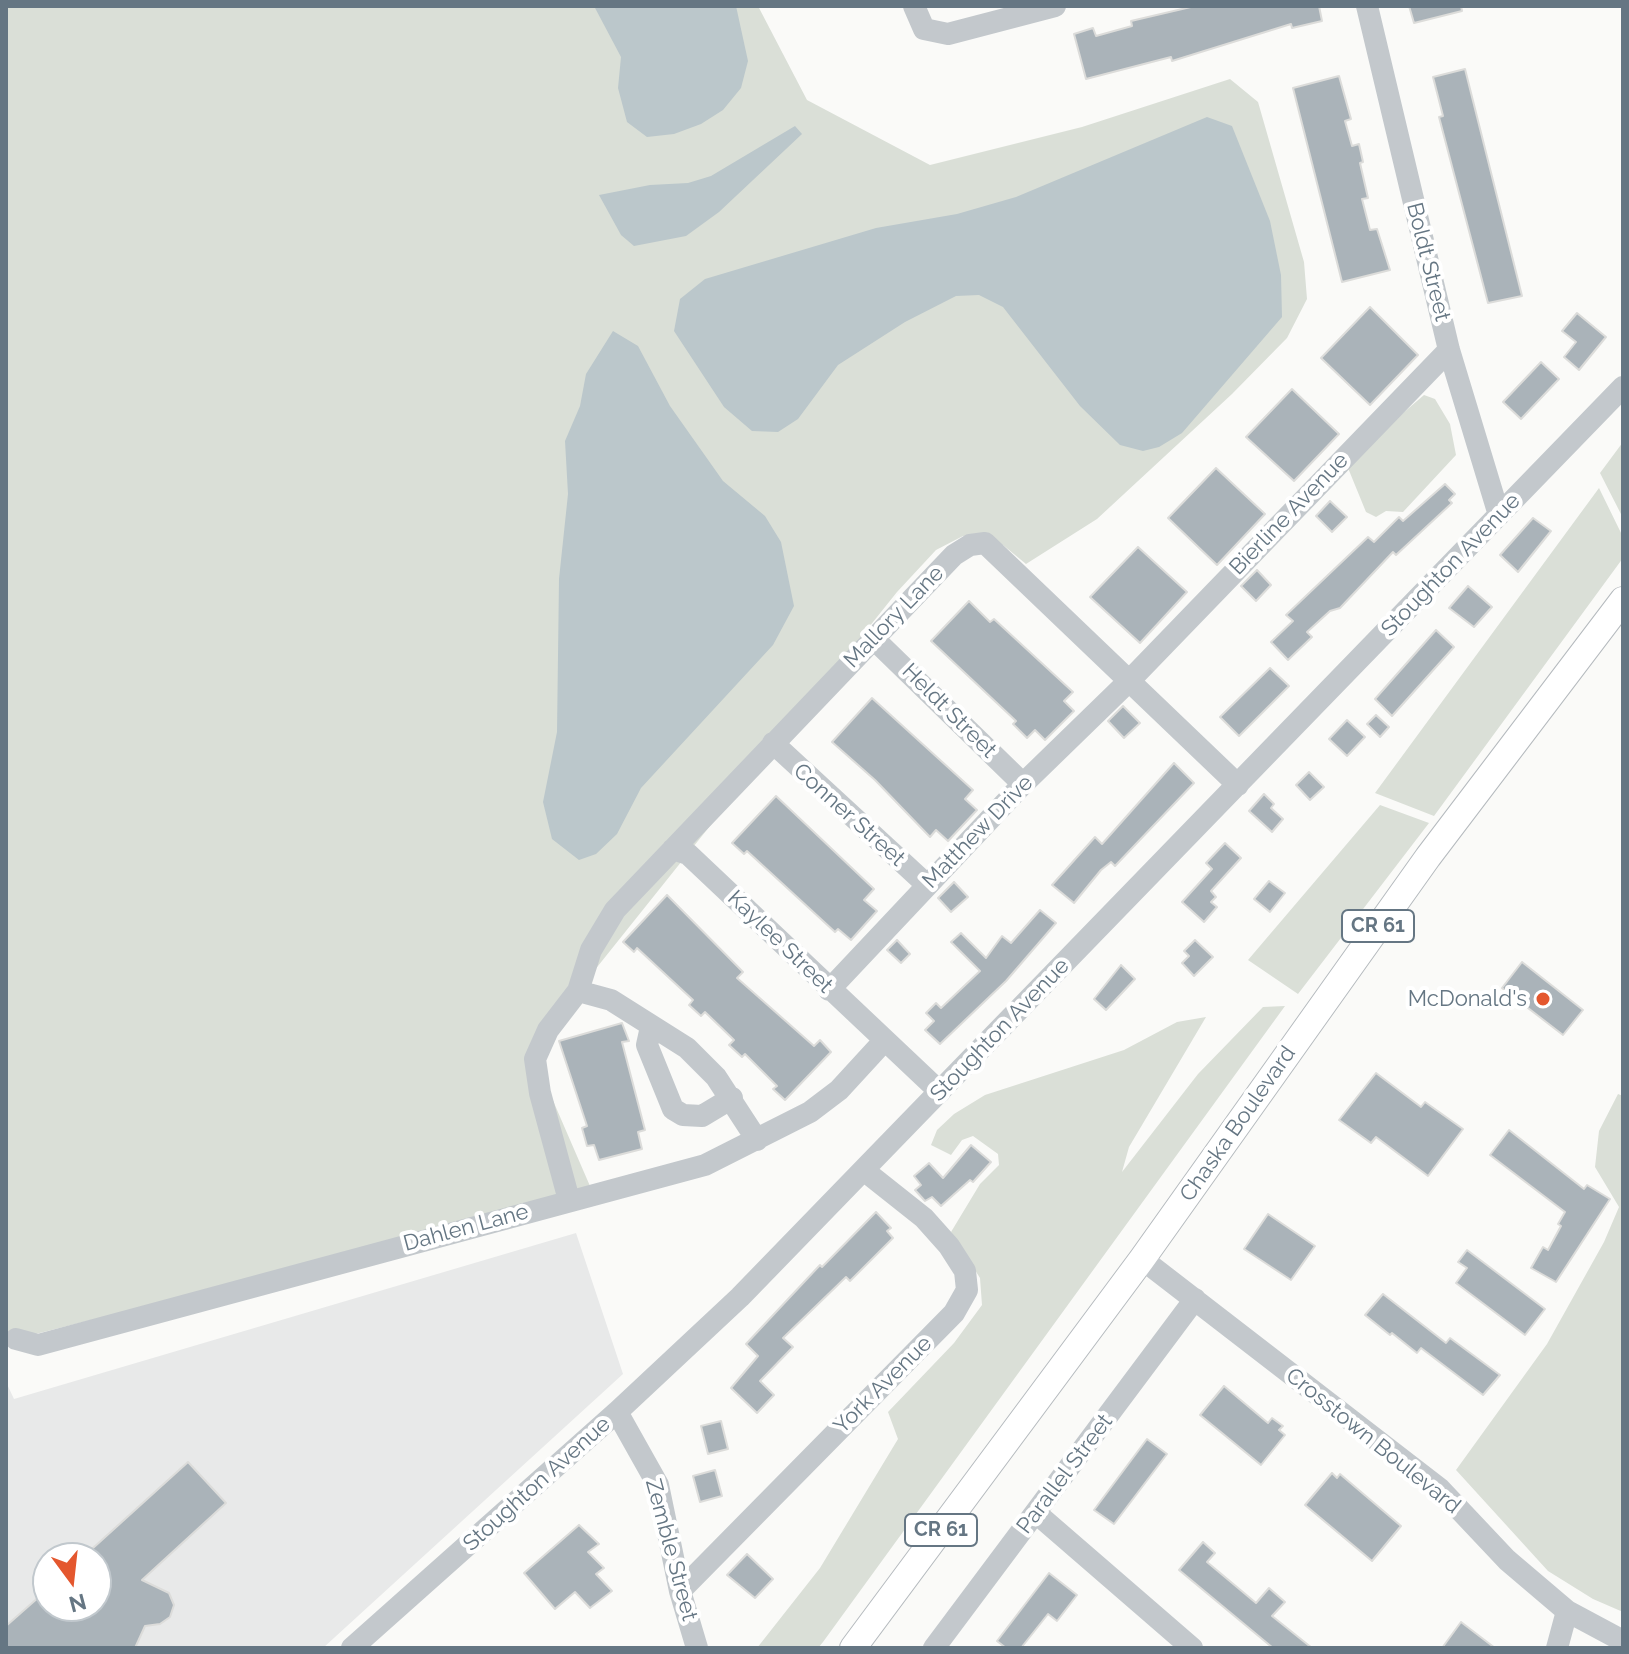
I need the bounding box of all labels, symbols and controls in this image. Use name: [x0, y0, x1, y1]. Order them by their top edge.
street label: Boldt Street: [1401, 200, 1455, 324]
street label: Bierline Avenue: [1224, 447, 1354, 581]
street label: Stoughton Avenue: [1376, 488, 1526, 642]
street label: Mallory Lane: [839, 560, 949, 674]
street label: Heldt Street: [896, 658, 1002, 764]
street label: Conner Street: [788, 758, 910, 872]
street label: Matthew Drive: [917, 770, 1039, 894]
street label: Kaylee Street: [722, 885, 838, 999]
road number: CR 61: [1342, 910, 1414, 942]
street label: Stoughton Avenue: [925, 953, 1075, 1107]
place label: McDonald's: [1408, 986, 1527, 1012]
marker: McDonald's: [1534, 990, 1552, 1008]
street label: Chaska Boulevard: [1175, 1041, 1301, 1207]
street label: Dahlen Lane: [401, 1199, 531, 1257]
street label: York Avenue: [829, 1331, 937, 1439]
street label: Crosstown Boulevard: [1280, 1362, 1466, 1520]
street label: Parallel Street: [1012, 1409, 1118, 1539]
street label: Stoughton Avenue: [458, 1411, 616, 1557]
street label: Zemble Street: [639, 1476, 703, 1624]
road number: CR 61: [905, 1514, 977, 1546]
north arrow: [32, 1542, 112, 1622]
text: N: [66, 1589, 89, 1618]

